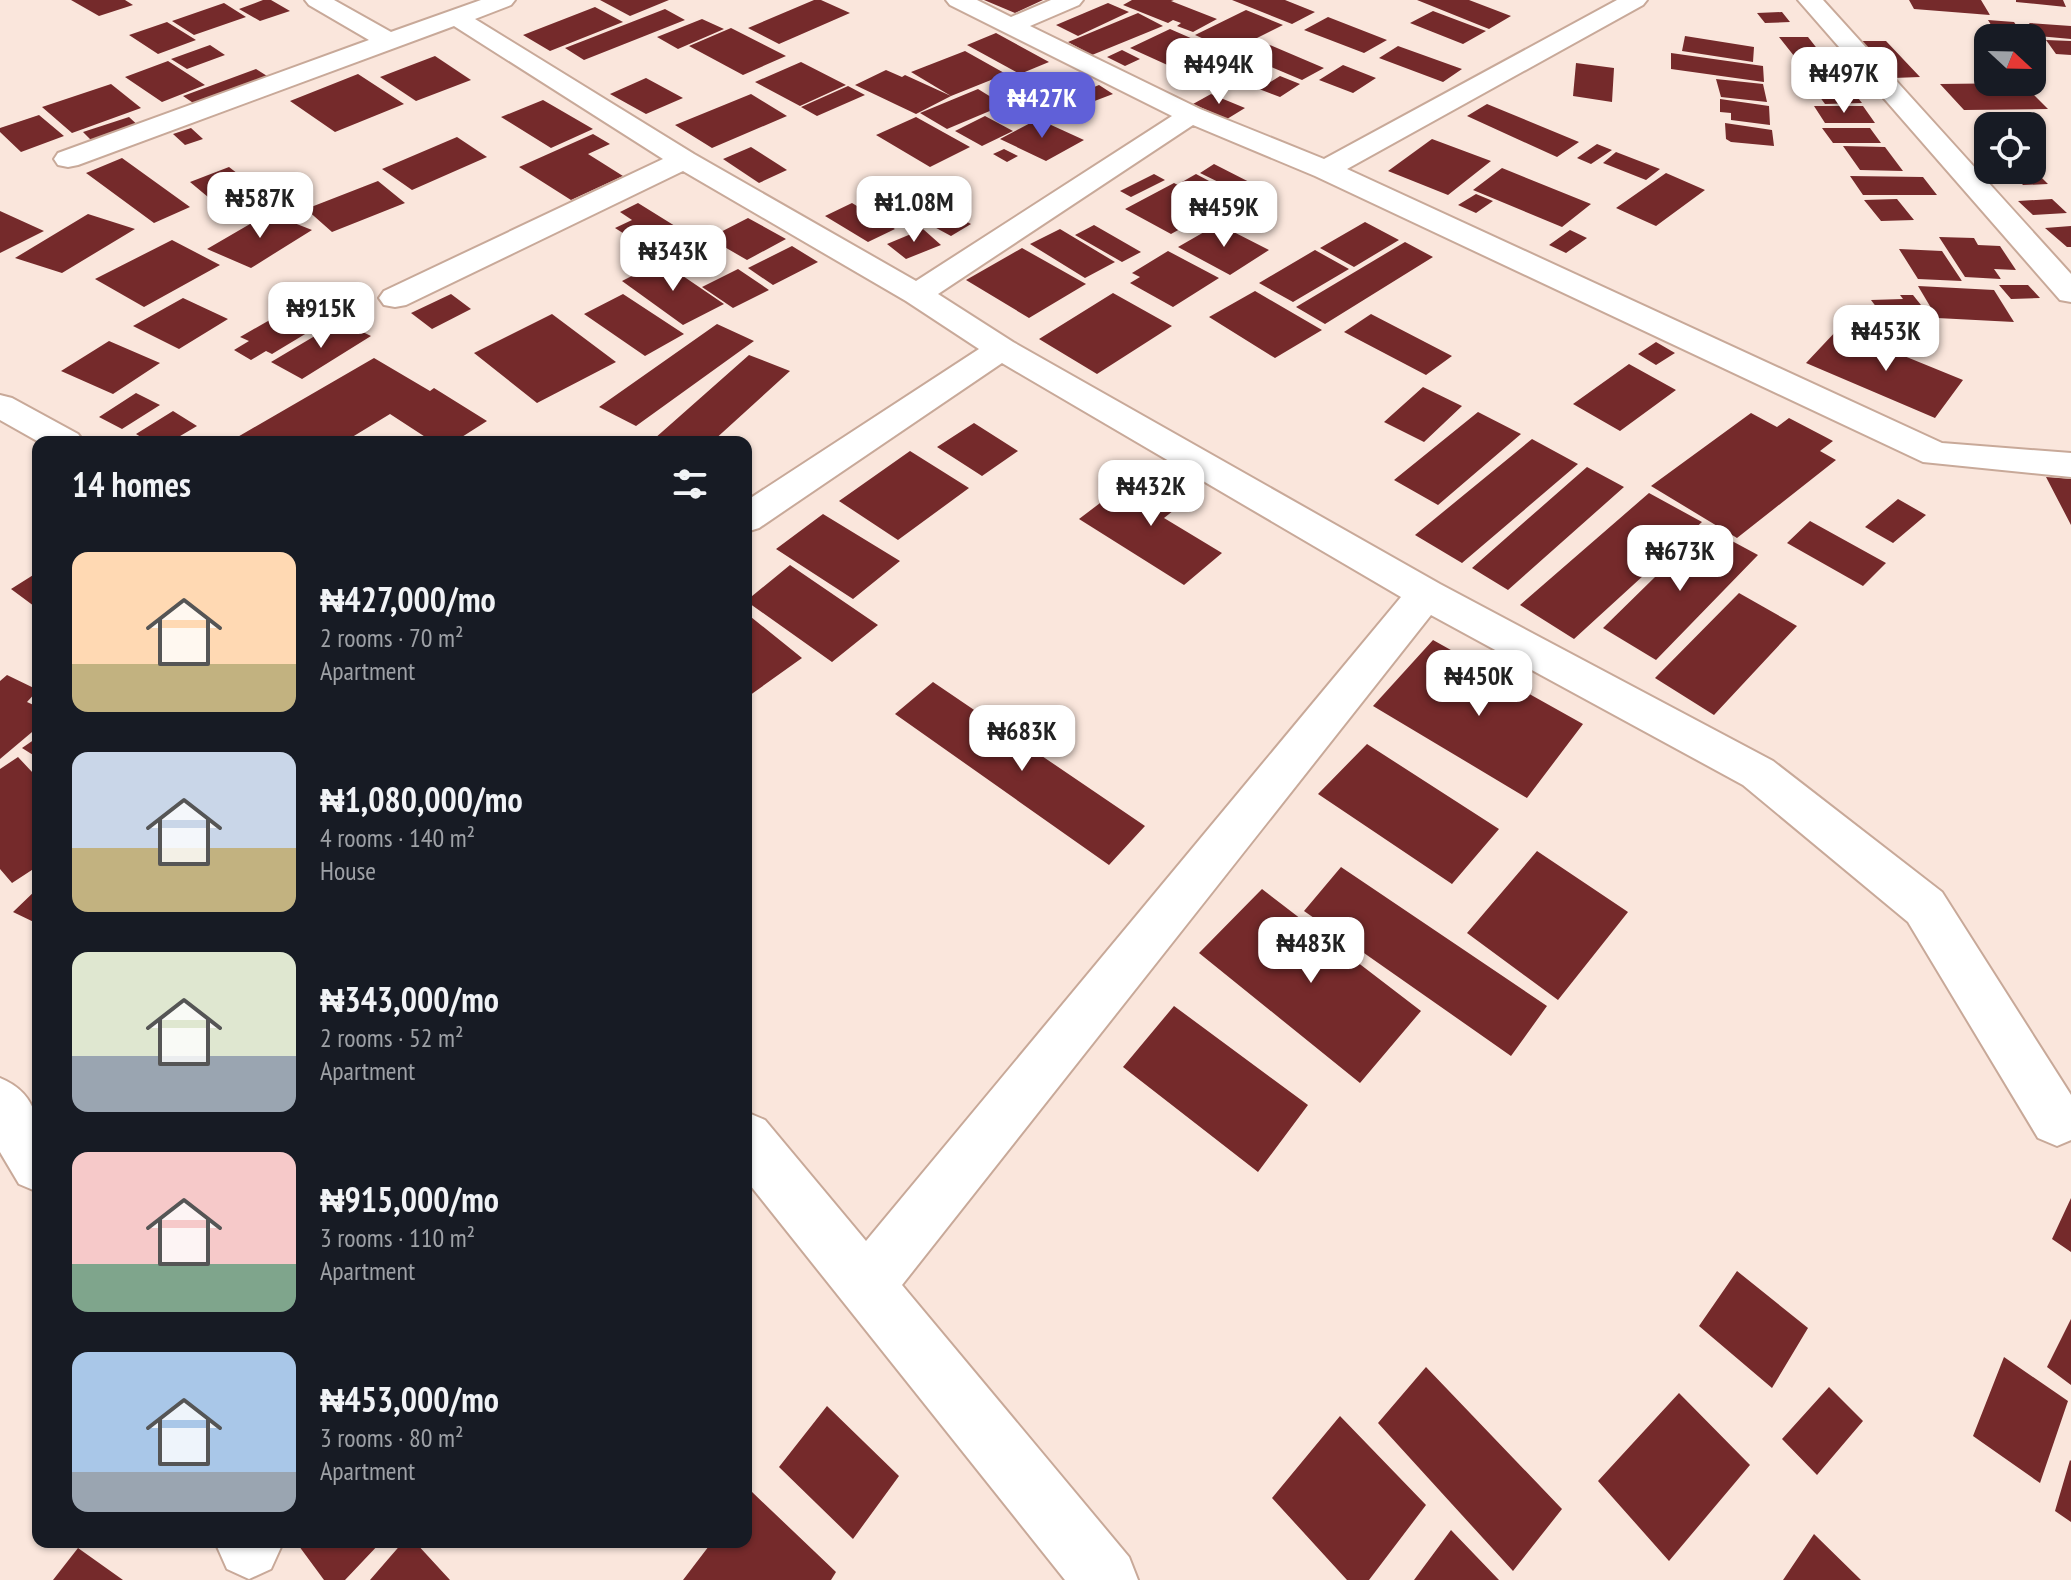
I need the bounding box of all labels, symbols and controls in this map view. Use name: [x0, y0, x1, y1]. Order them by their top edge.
north arrow: [1974, 24, 2046, 96]
map controls: [1974, 24, 2046, 184]
pin: ₦494K: [1163, 38, 1275, 106]
text: ₦494K: [1184, 47, 1254, 80]
pin: ₦497K: [1788, 47, 1900, 115]
text: ₦497K: [1809, 56, 1879, 89]
pin: ₦427K: [986, 72, 1098, 140]
text: ₦427K: [1007, 81, 1077, 114]
button: locate: [1974, 112, 2046, 184]
pin: ₦587K: [204, 172, 316, 240]
pin: ₦1.08M: [849, 176, 979, 244]
text: ₦587K: [225, 181, 295, 214]
pin: ₦459K: [1168, 181, 1280, 249]
text: ₦1.08M: [875, 185, 953, 218]
text: ₦459K: [1189, 190, 1259, 223]
pin: ₦343K: [617, 225, 729, 293]
text: ₦343K: [638, 234, 708, 267]
pin: ₦915K: [265, 282, 377, 350]
text: ₦915K: [286, 291, 356, 324]
pin: ₦453K: [1830, 305, 1942, 373]
text: ₦453K: [1851, 314, 1921, 347]
pin: ₦432K: [1095, 460, 1207, 528]
text: 14 homes: [72, 462, 191, 506]
icon: filters: [668, 462, 712, 506]
text: ₦432K: [1116, 469, 1186, 502]
pin: ₦673K: [1624, 525, 1736, 593]
text: ₦673K: [1645, 534, 1715, 567]
text: ₦427,000/mo: [320, 577, 496, 621]
icon: home: [136, 584, 232, 680]
text: 2 rooms · 70 m²: [320, 621, 464, 654]
pin: ₦450K: [1423, 650, 1535, 718]
text: Apartment: [320, 654, 415, 687]
text: ₦450K: [1444, 659, 1514, 692]
pin: ₦683K: [966, 705, 1078, 773]
text: ₦683K: [987, 714, 1057, 747]
text: ₦1,080,000/mo: [320, 777, 523, 821]
icon: home: [136, 784, 232, 880]
text: 4 rooms · 140 m²: [320, 821, 475, 854]
text: House: [320, 854, 376, 887]
pin: ₦483K: [1255, 917, 1367, 985]
text: ₦483K: [1276, 926, 1346, 959]
text: ₦343,000/mo: [320, 977, 499, 1021]
icon: home: [136, 984, 232, 1080]
text: 2 rooms · 52 m²: [320, 1021, 464, 1054]
text: Apartment: [320, 1054, 415, 1087]
text: ₦915,000/mo: [320, 1177, 499, 1221]
icon: home: [136, 1184, 232, 1280]
text: 3 rooms · 110 m²: [320, 1221, 475, 1254]
text: Apartment: [320, 1254, 415, 1287]
text: ₦453,000/mo: [320, 1377, 499, 1421]
icon: home: [136, 1384, 232, 1480]
text: 3 rooms · 80 m²: [320, 1421, 464, 1454]
text: Apartment: [320, 1454, 415, 1487]

